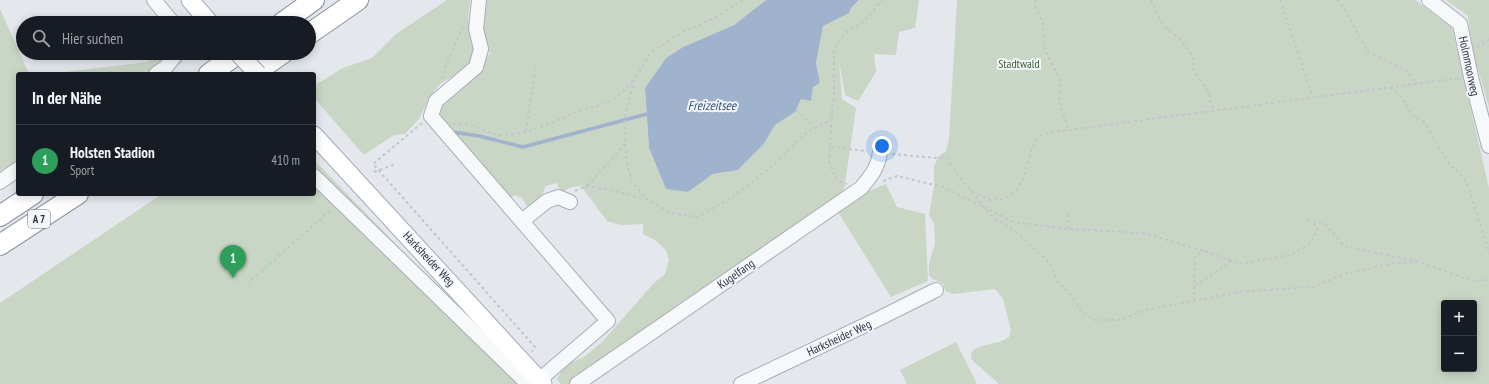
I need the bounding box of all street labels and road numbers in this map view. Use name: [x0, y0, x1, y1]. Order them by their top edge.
street label: Holmmoorweg: [1456, 35, 1483, 97]
road number: A 7: [28, 210, 50, 228]
street label: Harksheider Weg: [400, 228, 459, 289]
street label: Kugelfang: [714, 255, 757, 292]
street label: Harksheider Weg: [804, 316, 873, 359]

